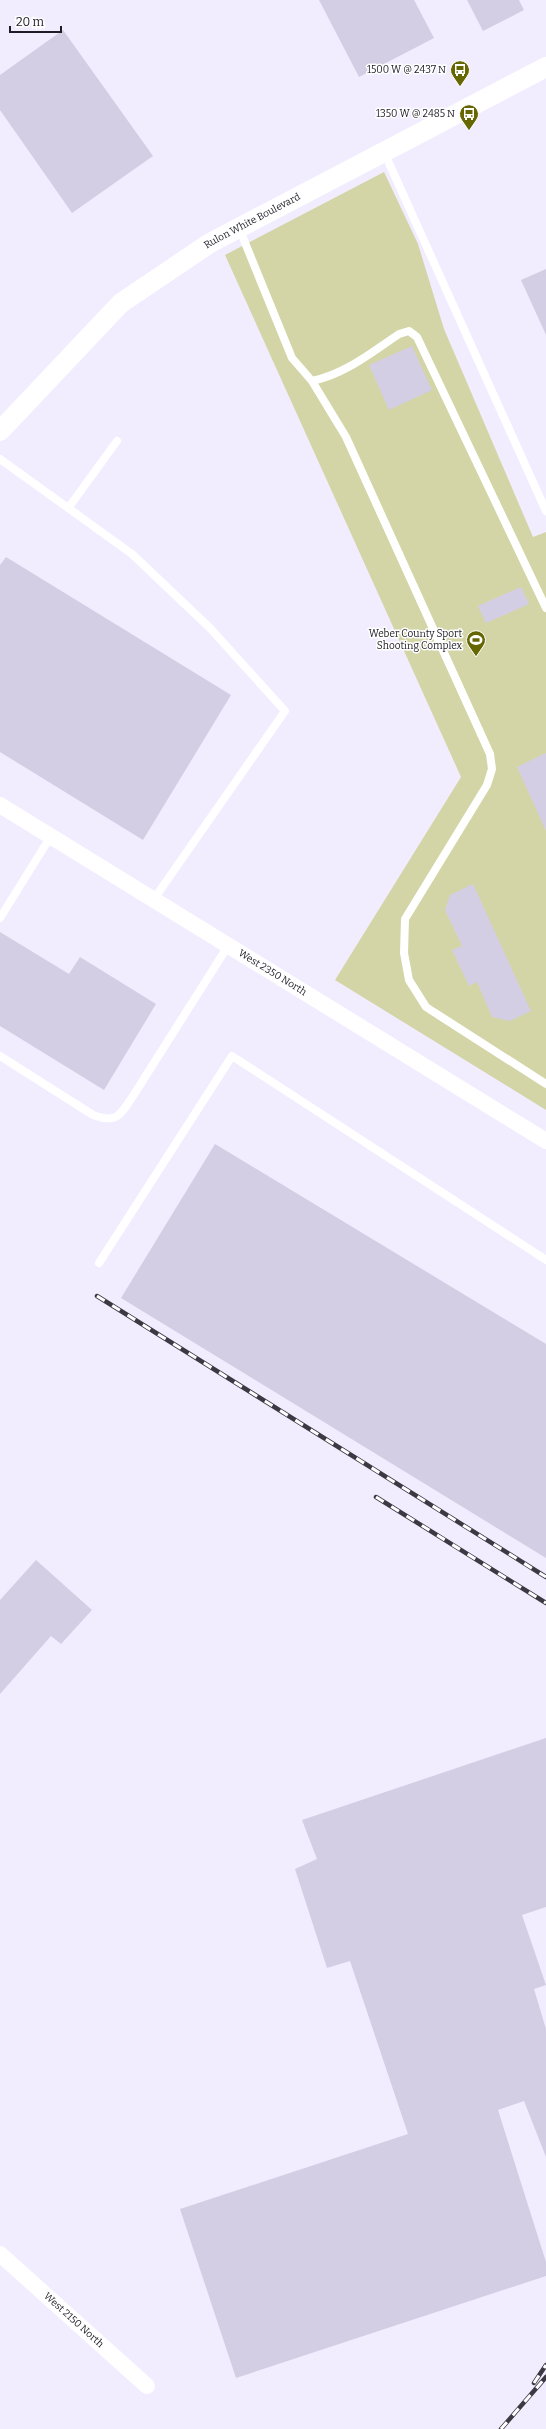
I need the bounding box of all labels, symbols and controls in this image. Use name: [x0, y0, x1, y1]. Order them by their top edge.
scale bar: [10, 8, 61, 34]
text: 20 m: [16, 15, 45, 29]
bus stop icon: 1500 W @ 2437 N: [449, 59, 471, 87]
place label: 1500 W @ 2437 N: [367, 64, 446, 76]
bus stop icon: 1350 W @ 2485 N: [458, 103, 480, 131]
place label: 1350 W @ 2485 N: [376, 108, 455, 120]
street label: Rulon White Boulevard: [202, 191, 302, 251]
place label: Weber County Sport Shooting Complex: [369, 628, 462, 652]
sports icon: Weber County Sport Shooting Complex: [465, 629, 487, 657]
street label: West 2350 North: [236, 947, 310, 999]
street label: West 2150 North: [41, 2290, 107, 2351]

